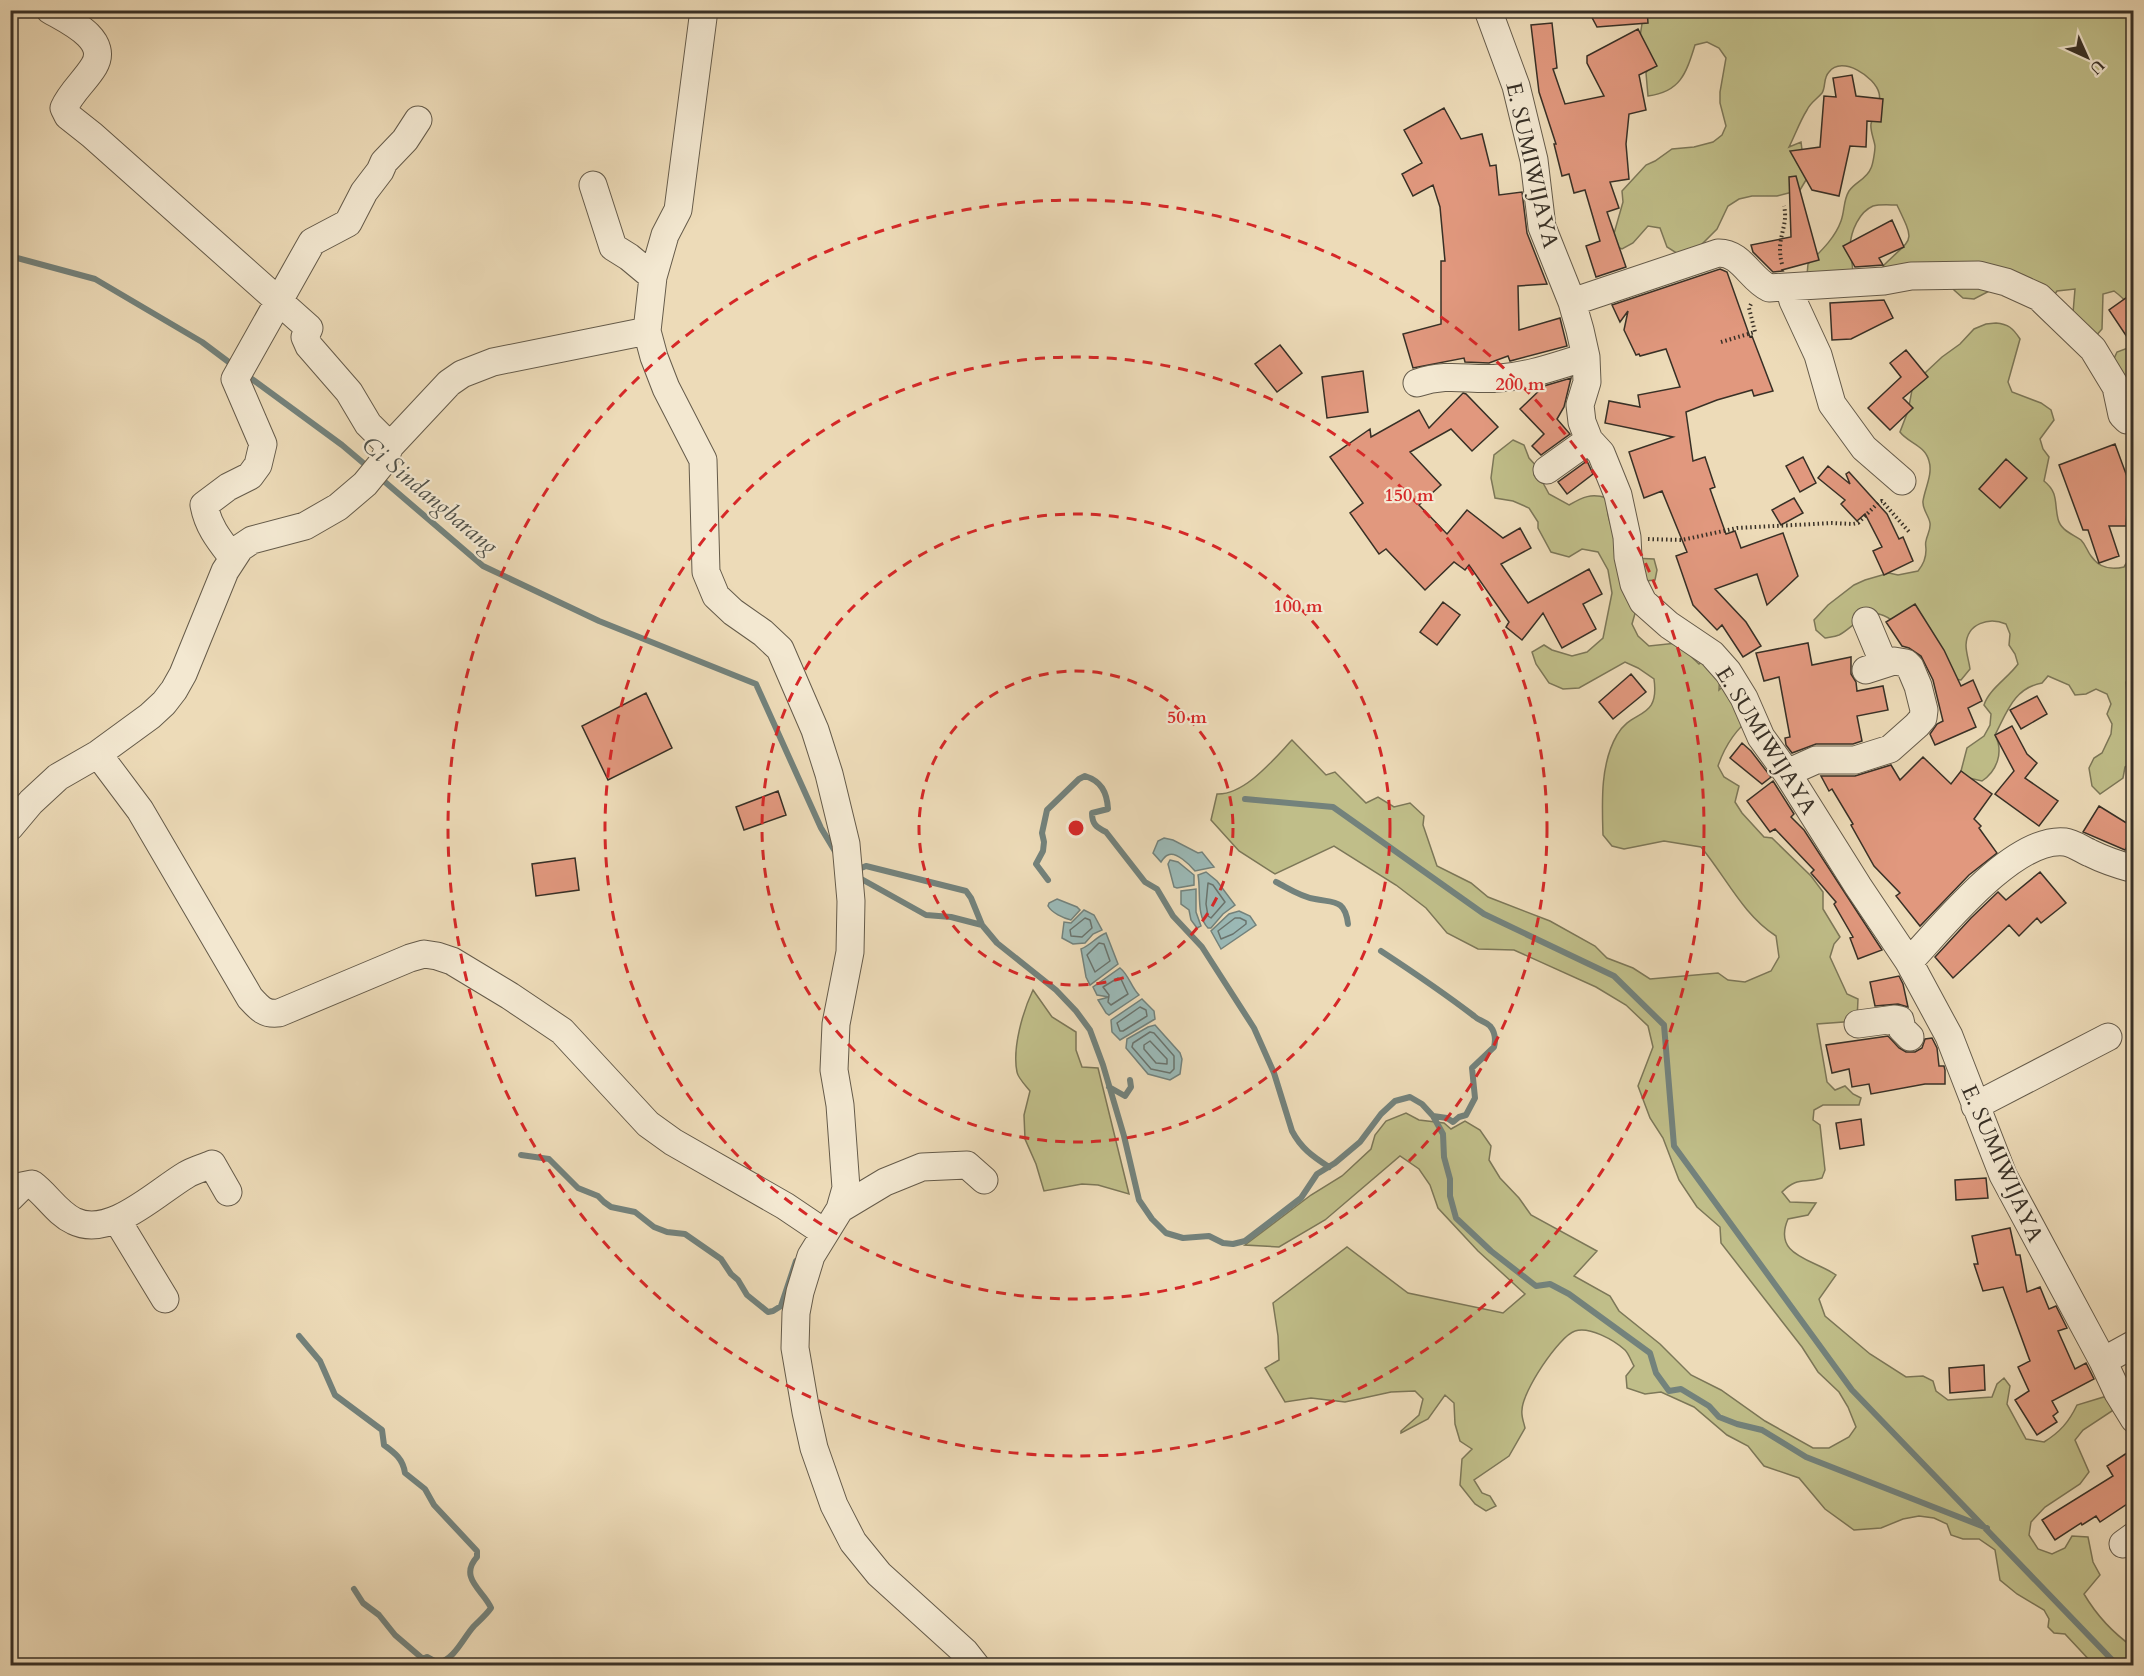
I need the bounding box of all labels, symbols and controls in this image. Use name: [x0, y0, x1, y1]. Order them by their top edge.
north arrow: [2057, 27, 2117, 87]
text: U: [2085, 55, 2109, 79]
street label: E. SUMIWIJAYA: [1498, 79, 1566, 251]
text: 200 m: [1495, 372, 1545, 397]
water label: Ci Sindangbarang: [354, 429, 505, 562]
text: 150 m: [1384, 483, 1434, 508]
text: 100 m: [1273, 594, 1323, 619]
street label: E. SUMIWIJAYA: [1709, 661, 1824, 821]
text: 50 m: [1167, 705, 1207, 730]
centre of rings: [1066, 818, 1086, 838]
street label: E. SUMIWIJAYA: [1954, 1080, 2050, 1247]

